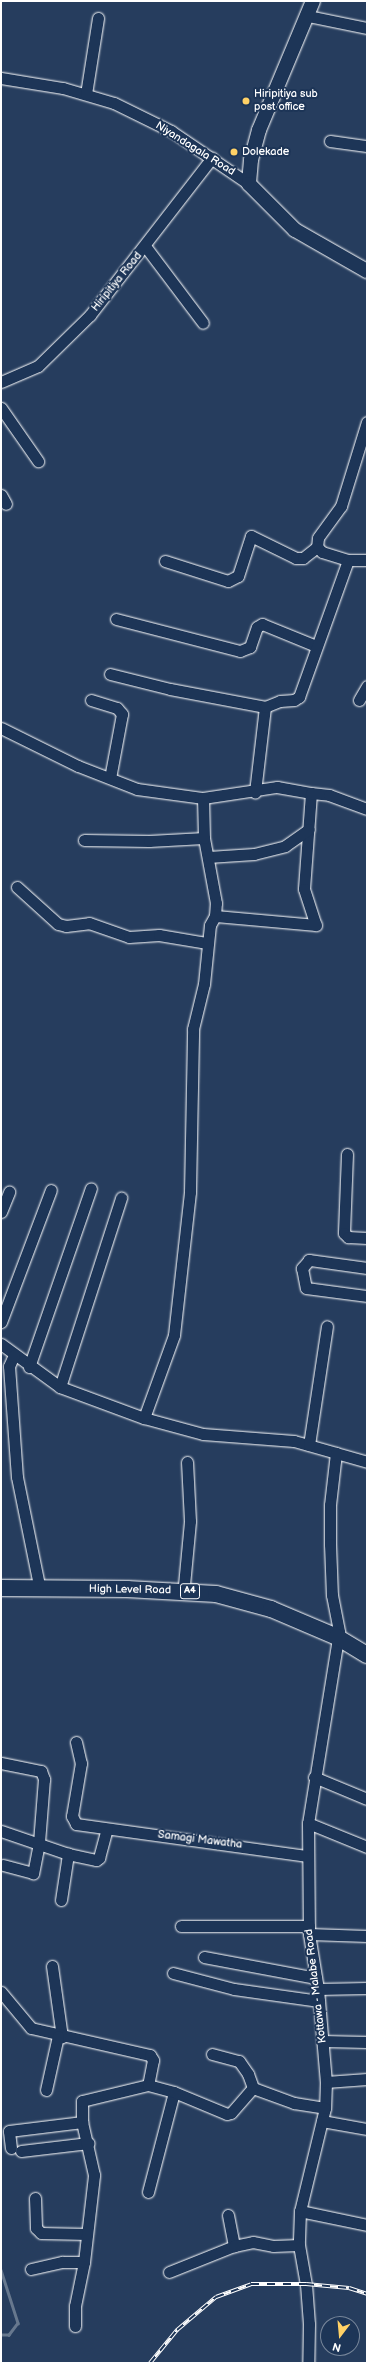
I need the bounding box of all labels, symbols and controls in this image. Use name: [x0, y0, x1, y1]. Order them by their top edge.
place label: Hiripitiya sub post office: [254, 88, 318, 114]
marker: Hiripitiya sub post office: [241, 96, 251, 106]
street label: Niyandagala Road: [153, 119, 237, 179]
place label: Dolekade: [242, 145, 289, 159]
marker: Dolekade: [229, 147, 239, 157]
street label: Hiripitiya Road: [89, 250, 145, 314]
street label: High Level Road: [89, 1583, 171, 1597]
road number: A4: [180, 1583, 200, 1599]
street label: Samagi Mawatha: [157, 1828, 243, 1852]
street label: Kottawa - Malabe Road: [302, 1928, 330, 2044]
north arrow: [320, 2316, 360, 2356]
text: N: [331, 2340, 343, 2354]

